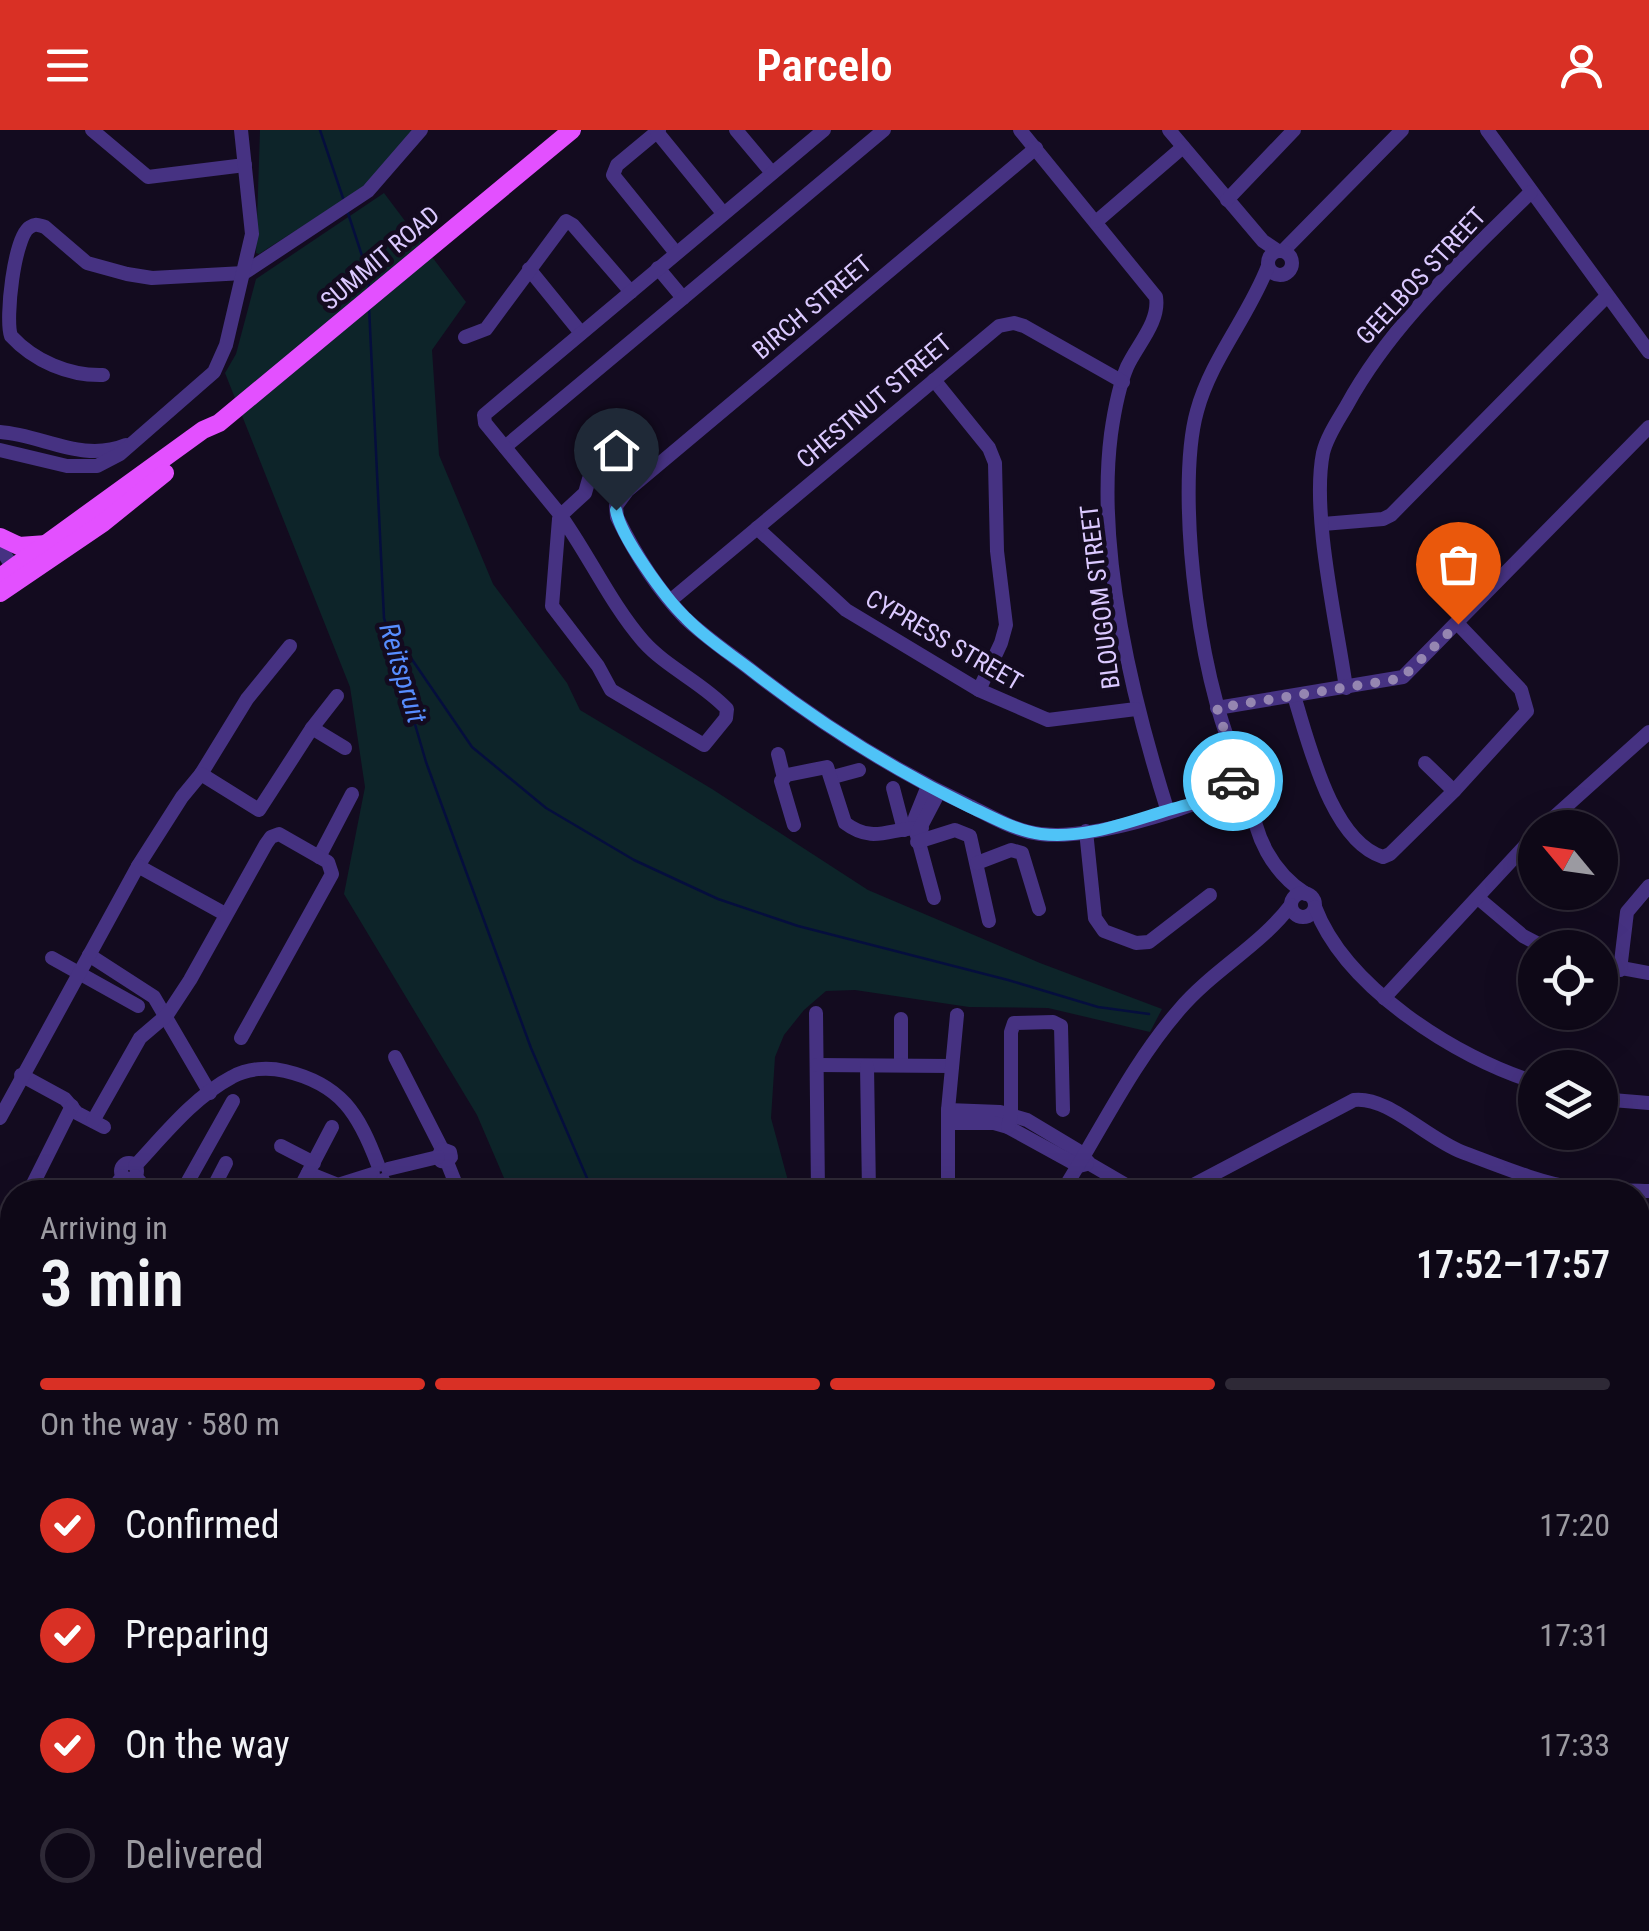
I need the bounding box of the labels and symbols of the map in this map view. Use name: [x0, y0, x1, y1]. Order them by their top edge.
street label: SUMMIT ROAD: [315, 200, 445, 316]
street label: GEELBOS STREET: [1350, 202, 1492, 350]
street label: BIRCH STREET: [747, 249, 877, 365]
street label: CHESTNUT STREET: [791, 328, 957, 474]
pin: [574, 408, 659, 511]
street label: BLOUGOM STREET: [1074, 503, 1126, 691]
pin: [1416, 522, 1501, 625]
street label: CYPRESS STREET: [861, 583, 1027, 697]
water label: Reitspruit: [372, 619, 434, 728]
courier: [1183, 731, 1283, 831]
north arrow: [1518, 810, 1618, 910]

